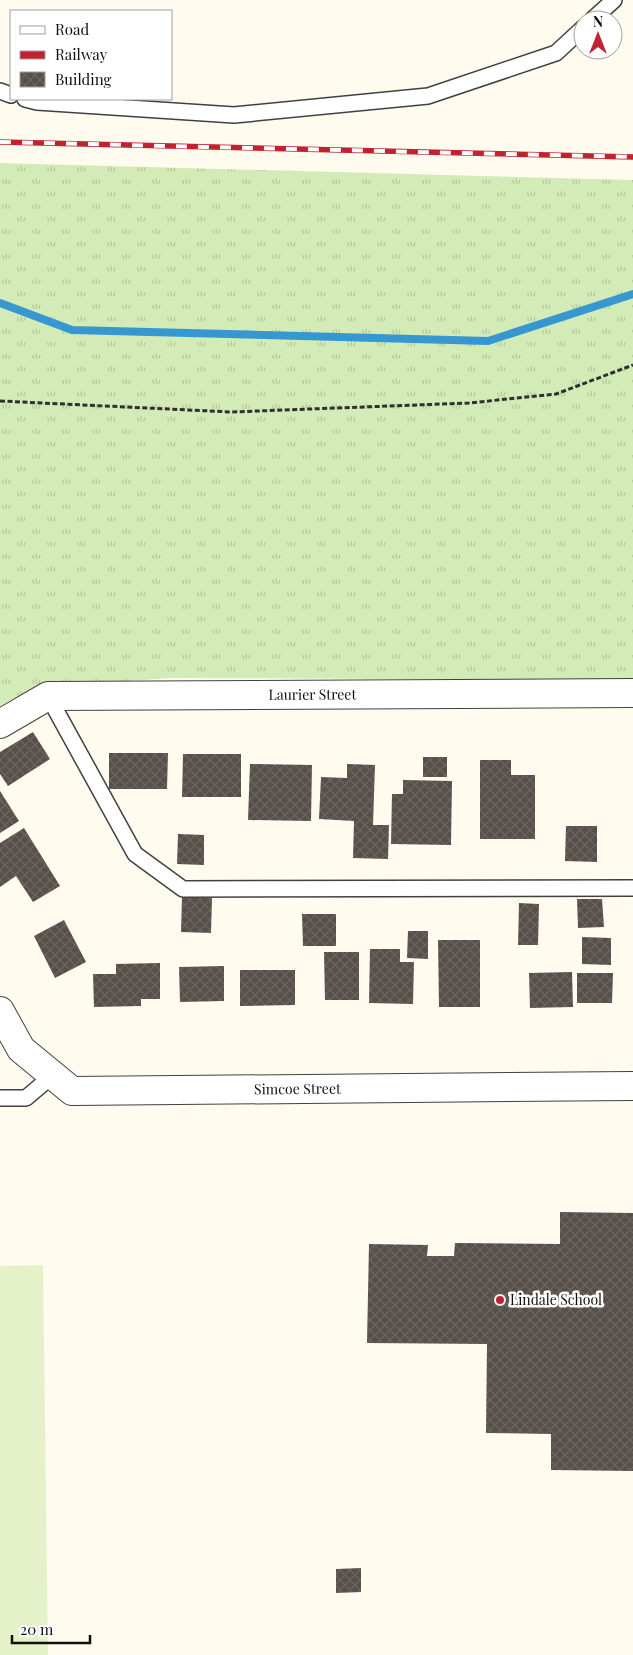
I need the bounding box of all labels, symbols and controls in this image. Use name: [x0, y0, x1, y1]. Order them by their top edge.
legend: [10, 10, 172, 100]
north arrow: [573, 10, 623, 60]
text: N: [593, 12, 603, 31]
text: Road: [55, 19, 89, 39]
text: Railway: [55, 44, 108, 64]
text: Building: [55, 69, 112, 89]
street label: Laurier Street: [268, 684, 357, 704]
street label: Simcoe Street: [254, 1079, 342, 1098]
place label: Lindale School: [510, 1290, 602, 1309]
marker: Lindale School: [494, 1294, 506, 1306]
scale bar: [12, 1612, 90, 1644]
text: 20 m: [20, 1619, 54, 1639]

